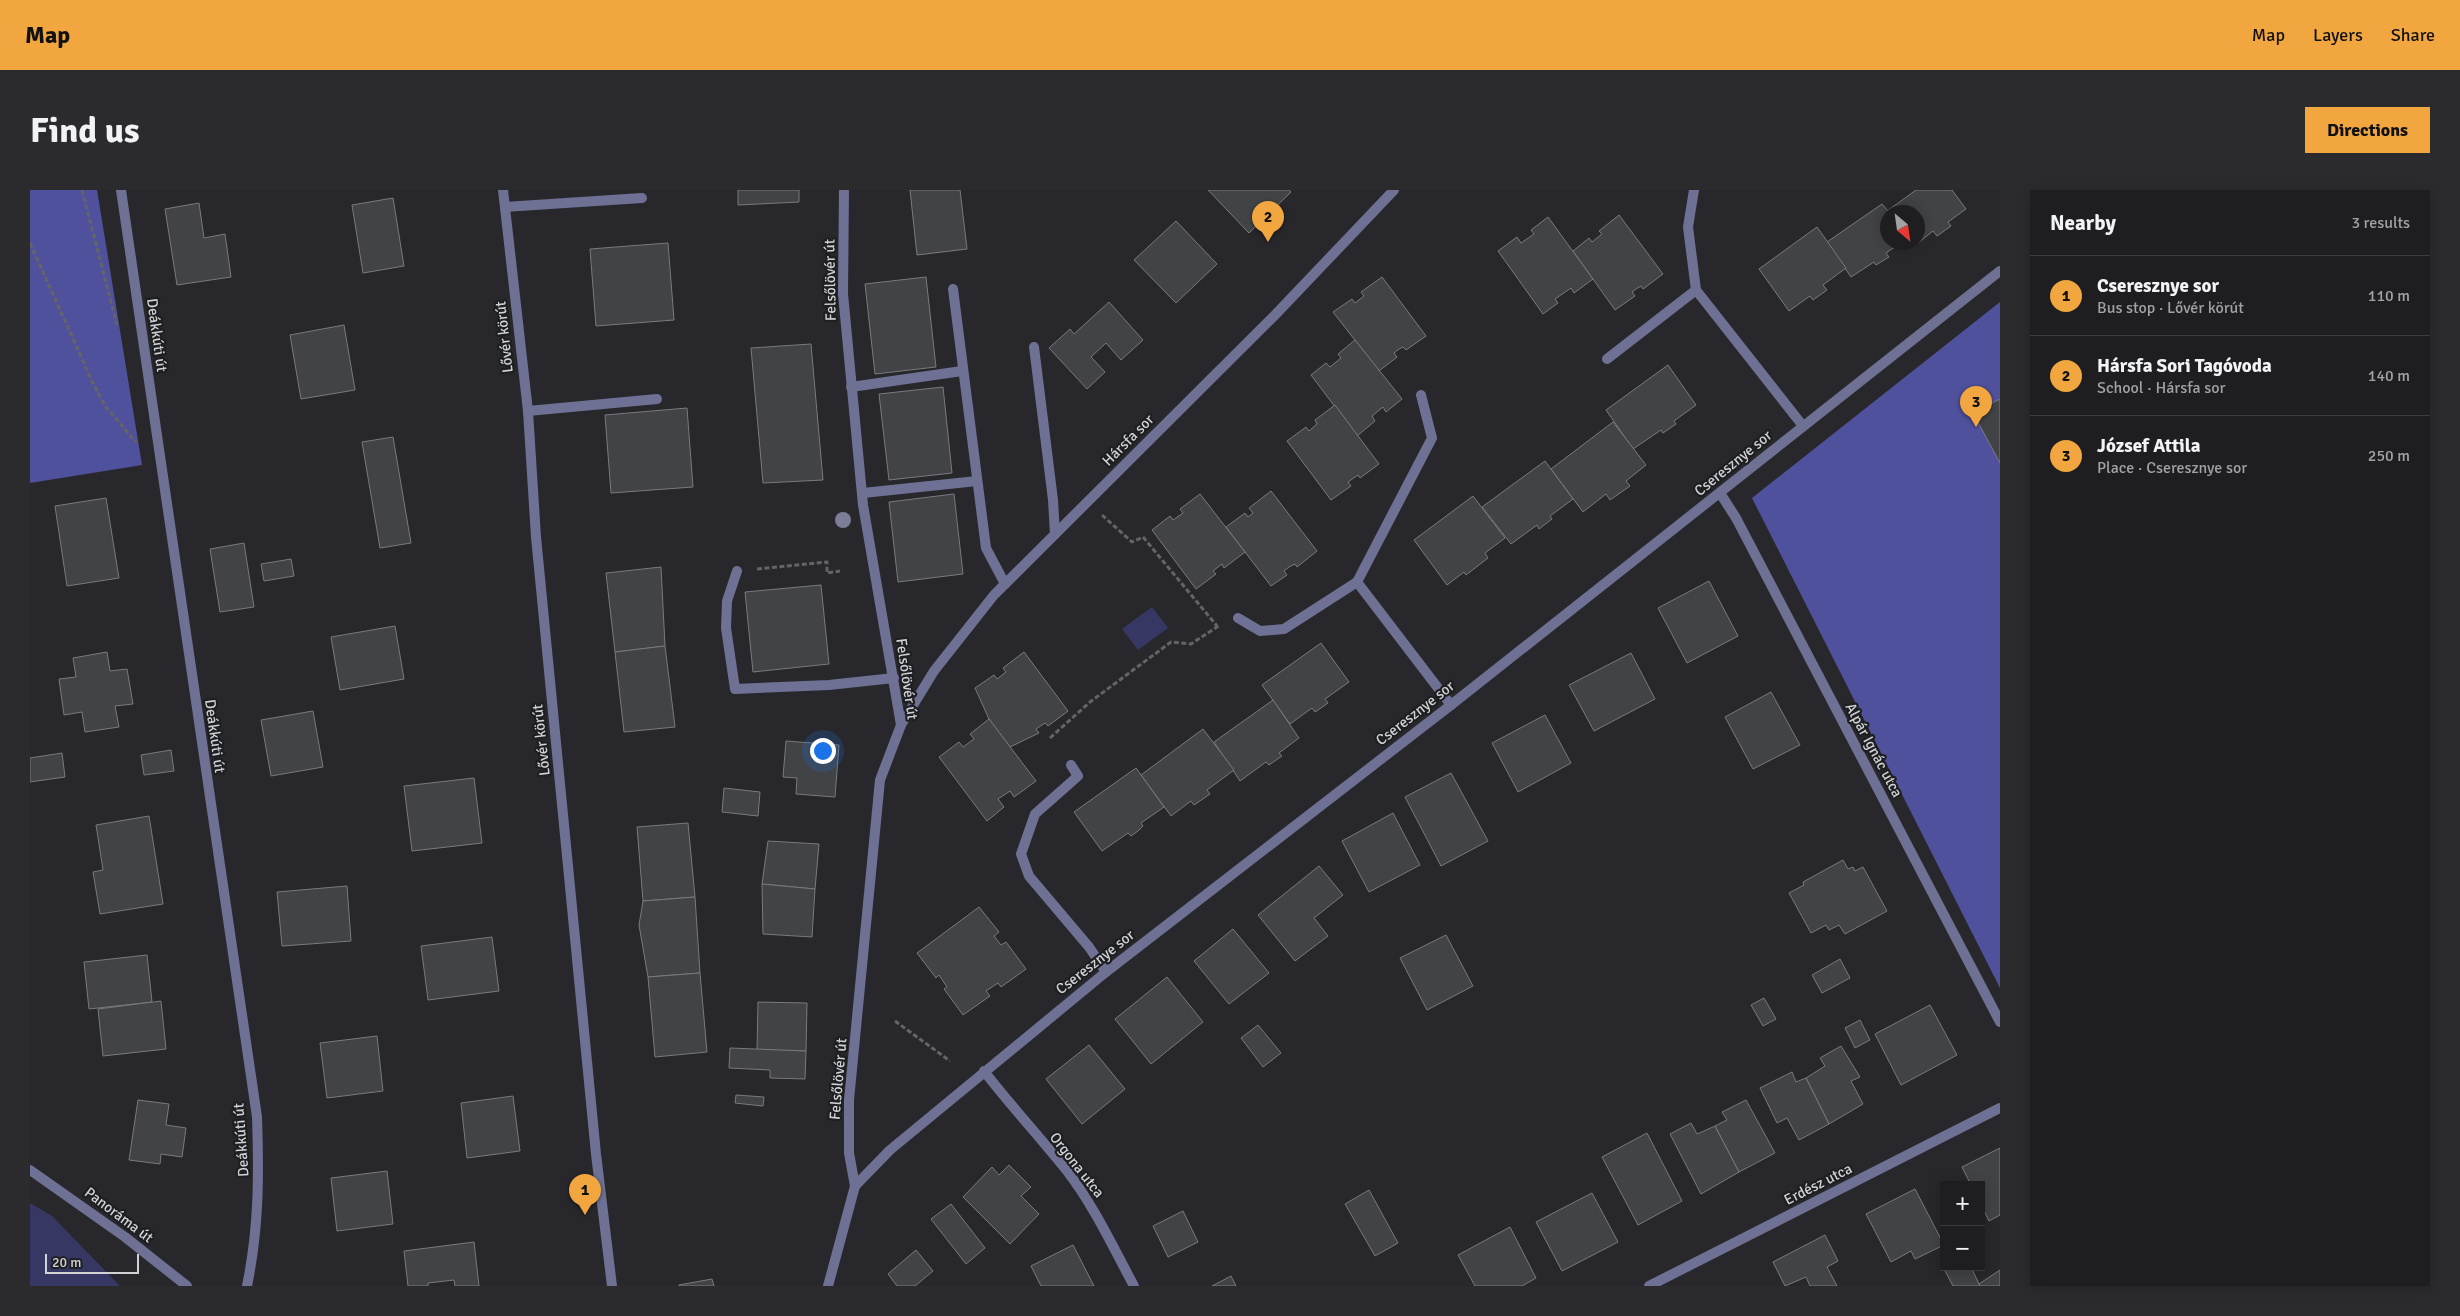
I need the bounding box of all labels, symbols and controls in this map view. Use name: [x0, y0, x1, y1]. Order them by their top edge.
text: Map: [25, 20, 70, 50]
text: Map: [2252, 24, 2285, 46]
text: Layers: [2313, 24, 2363, 46]
text: Share: [2391, 24, 2435, 46]
button: Directions: [2305, 107, 2430, 153]
text: Find us: [30, 109, 140, 152]
pin: 2: [1252, 201, 1284, 242]
north arrow: [1880, 205, 1925, 250]
text: Nearby: [2050, 210, 2116, 236]
text: 3 results: [2351, 213, 2410, 233]
street label: Felsőlövér út: [820, 239, 840, 321]
text: Cseresznye sor: [2097, 274, 2219, 298]
text: 1: [2062, 286, 2070, 306]
text: 110 m: [2368, 286, 2410, 306]
street label: Deákkúti út: [143, 297, 171, 373]
text: Bus stop · Lővér körút: [2097, 298, 2244, 318]
street label: Lővér körút: [491, 300, 517, 374]
text: Hársfa Sori Tagóvoda: [2097, 354, 2272, 378]
text: 2: [2062, 366, 2070, 386]
text: 140 m: [2368, 366, 2410, 386]
text: School · Hársfa sor: [2097, 378, 2225, 398]
pin: 3: [1960, 386, 1992, 427]
street label: Hársfa sor: [1098, 410, 1158, 470]
street label: Cseresznye sor: [1691, 426, 1776, 500]
text: József Attila: [2097, 434, 2201, 458]
text: 3: [2062, 446, 2070, 466]
text: 250 m: [2368, 446, 2410, 466]
text: Place · Cseresznye sor: [2097, 458, 2247, 478]
street label: Felsőlövér út: [892, 637, 922, 721]
street label: Cseresznye sor: [1372, 677, 1458, 749]
street label: Deákkúti út: [201, 698, 229, 774]
street label: Alpár Ignác utca: [1842, 700, 1906, 800]
street label: Lővér körút: [528, 703, 554, 777]
your location: [810, 738, 836, 764]
street label: Cseresznye sor: [1052, 926, 1138, 998]
street label: Felsőlövér út: [825, 1037, 851, 1121]
street label: Deákkúti út: [229, 1102, 253, 1178]
street label: Orgona utca: [1046, 1129, 1108, 1201]
street label: Erdész utca: [1781, 1159, 1855, 1209]
pin: 1: [569, 1174, 601, 1215]
map controls: [1940, 1181, 1985, 1271]
button: +: [1940, 1181, 1985, 1226]
street label: Panoráma út: [81, 1183, 157, 1247]
button: −: [1940, 1226, 1985, 1271]
scale bar: [45, 1251, 139, 1274]
text: 20 m: [52, 1254, 81, 1271]

